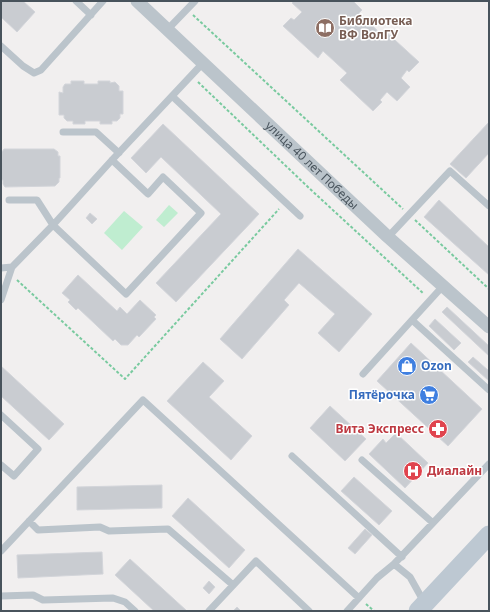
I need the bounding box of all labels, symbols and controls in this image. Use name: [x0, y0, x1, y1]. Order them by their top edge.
place label: Библиотека ВФ ВолГУ: [339, 12, 413, 43]
library icon: Библиотека ВФ ВолГУ: [314, 17, 336, 39]
street label: улица 40 лет Победы: [262, 117, 363, 213]
shop icon: Ozon: [396, 355, 418, 377]
place label: Ozon: [421, 357, 452, 374]
supermarket icon: Пятёрочка: [418, 384, 440, 406]
place label: Пятёрочка: [349, 386, 415, 403]
pharmacy icon: Вита Экспресс: [427, 418, 449, 440]
place label: Вита Экспресс: [335, 420, 424, 437]
hospital icon: Диалайн: [402, 460, 424, 482]
place label: Диалайн: [427, 462, 482, 479]

